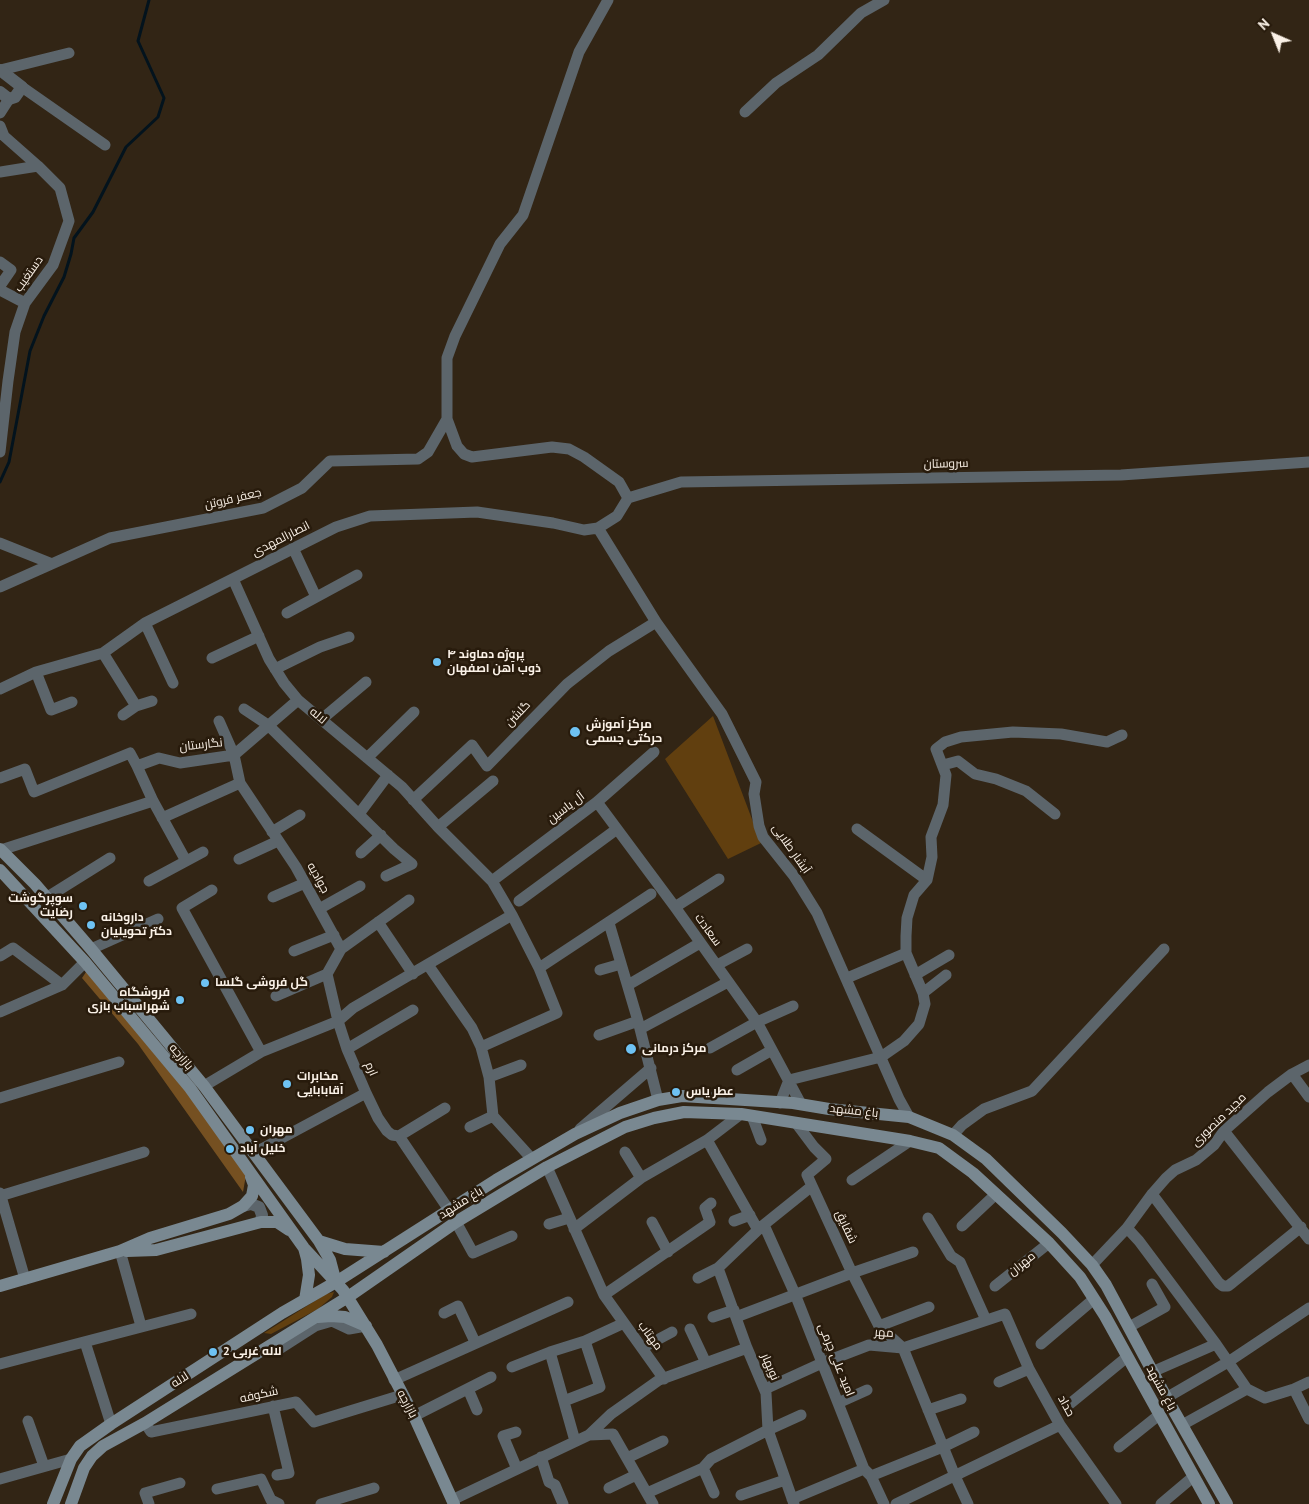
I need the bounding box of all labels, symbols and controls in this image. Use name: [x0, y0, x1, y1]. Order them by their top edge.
north arrow: [1249, 10, 1299, 60]
text: N: [1254, 15, 1273, 34]
street label: دستغیب: [12, 253, 46, 295]
street label: سروستان: [923, 456, 969, 472]
street label: جعفر فروتن: [203, 485, 263, 513]
street label: انصارالمهدی: [250, 518, 312, 560]
place label: پروژه دماوند ۴ ذوب آهن اصفهان: [447, 648, 541, 676]
marker: پروژه دماوند ۴ ذوب آهن اصفهان: [431, 656, 443, 668]
street label: گلشن: [502, 698, 534, 730]
street label: لاله: [306, 705, 330, 727]
place label: مرکز آموزش حرکتی جسمی: [586, 718, 662, 746]
marker: مرکز آموزش حرکتی جسمی: [568, 725, 582, 739]
street label: نگارستان: [179, 736, 223, 754]
street label: آل یاسین: [544, 789, 588, 827]
street label: آبشار طلایی: [769, 821, 813, 877]
street label: جوادیه: [304, 860, 332, 896]
place label: سوپرگوشت رضایت: [8, 892, 73, 920]
marker: سوپرگوشت رضایت: [77, 900, 89, 912]
place label: داروخانه دکتر تحویلیان: [101, 911, 172, 939]
street label: سعادت: [691, 911, 725, 949]
marker: داروخانه دکتر تحویلیان: [85, 919, 97, 931]
place label: گل فروشی گلسا: [215, 976, 308, 990]
marker: گل فروشی گلسا: [199, 977, 211, 989]
place label: فروشگاه شهراسباب بازی: [88, 986, 170, 1014]
marker: فروشگاه شهراسباب بازی: [174, 994, 186, 1006]
street label: بازارچه: [166, 1041, 196, 1073]
marker: مرکز درمانی: [624, 1042, 638, 1056]
place label: مرکز درمانی: [642, 1042, 706, 1056]
street label: ارم: [362, 1060, 380, 1078]
place label: مخابرات آقابابایی: [297, 1070, 344, 1098]
marker: مخابرات آقابابایی: [281, 1078, 293, 1090]
place label: عطر یاس: [686, 1085, 734, 1099]
marker: عطر یاس: [670, 1086, 682, 1098]
street label: مجید منصوری: [1189, 1090, 1249, 1150]
street label: باغ مشهد: [829, 1101, 879, 1121]
place label: مهران: [260, 1123, 293, 1137]
marker: مهران: [244, 1124, 256, 1136]
place label: خلیل آباد: [240, 1142, 286, 1156]
marker: خلیل آباد: [224, 1143, 236, 1155]
street label: باغ مشهد: [436, 1184, 486, 1222]
street label: شقایق: [832, 1208, 860, 1246]
street label: مهران: [1006, 1249, 1038, 1279]
street label: مهتاب: [635, 1319, 665, 1353]
street label: امید علی چرمی: [815, 1321, 857, 1399]
street label: مهر: [874, 1325, 894, 1341]
place label: لاله غربی 2: [223, 1345, 282, 1359]
marker: لاله غربی 2: [207, 1346, 219, 1358]
street label: نوبهار: [758, 1351, 782, 1383]
street label: باغ مشهد: [1143, 1363, 1179, 1413]
street label: لاله: [169, 1369, 191, 1391]
street label: شکوفه: [238, 1384, 280, 1406]
street label: بازارچه: [394, 1387, 420, 1421]
street label: حداد: [1054, 1393, 1078, 1419]

